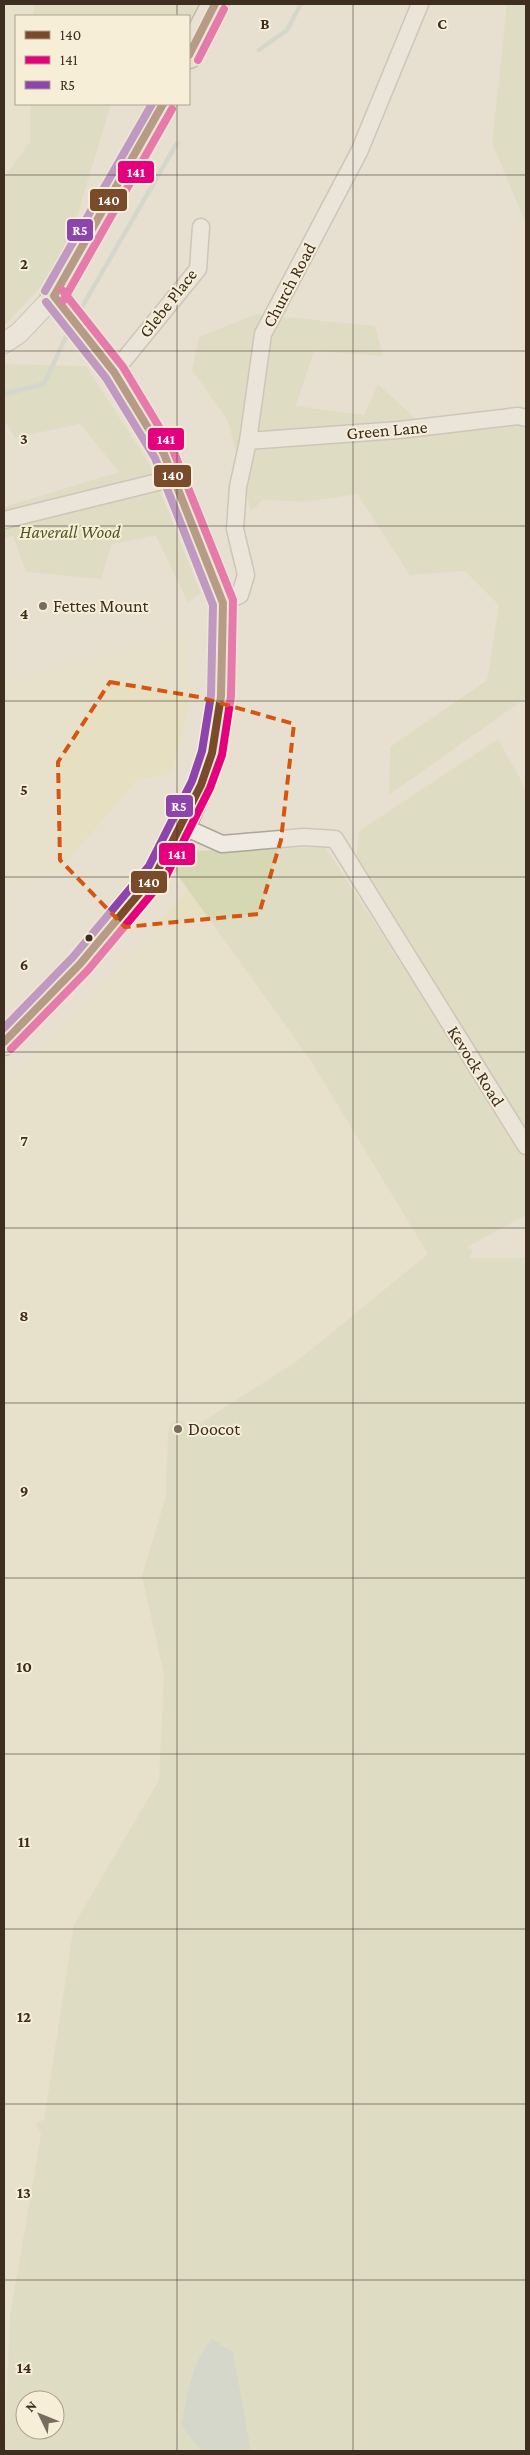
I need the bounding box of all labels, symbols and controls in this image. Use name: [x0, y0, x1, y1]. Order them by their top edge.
legend: [15, 15, 190, 105]
text: B: [260, 15, 270, 32]
text: C: [437, 15, 447, 32]
text: 140: [60, 27, 81, 43]
text: 141: [60, 52, 78, 68]
text: R5: [60, 77, 75, 93]
line badge: 141: [117, 160, 155, 184]
text: 141: [127, 164, 145, 180]
line badge: 140: [89, 188, 128, 212]
text: 140: [98, 192, 120, 208]
line badge: R5: [66, 218, 94, 242]
text: R5: [72, 222, 88, 238]
street label: Church Road: [258, 239, 320, 331]
text: 2: [20, 255, 28, 272]
street label: Glebe Place: [135, 265, 201, 341]
street label: Green Lane: [346, 416, 428, 443]
line badge: 141: [147, 427, 185, 451]
text: 3: [20, 430, 28, 447]
text: 141: [157, 431, 175, 447]
line badge: 140: [153, 464, 192, 488]
text: 140: [162, 467, 184, 483]
park label: Haverall Wood: [20, 522, 121, 542]
place label: Fettes Mount: [53, 596, 150, 616]
marker: Fettes Mount: [37, 600, 49, 612]
text: 4: [20, 605, 29, 622]
text: 5: [20, 781, 28, 798]
line badge: R5: [165, 794, 194, 818]
text: R5: [171, 798, 187, 814]
line badge: 141: [158, 842, 196, 866]
text: 141: [168, 846, 186, 862]
line badge: 140: [130, 870, 168, 894]
text: 140: [138, 874, 160, 890]
unlabelled marker: [84, 933, 94, 943]
text: 6: [20, 956, 28, 973]
street label: Kevock Road: [443, 1022, 509, 1110]
text: 7: [20, 1132, 28, 1149]
text: 8: [19, 1307, 29, 1324]
place label: Doocot: [188, 1419, 241, 1439]
marker: Doocot: [172, 1423, 184, 1435]
text: 9: [20, 1482, 28, 1499]
text: 10: [16, 1658, 32, 1675]
text: 11: [18, 1833, 30, 1850]
text: 12: [17, 2008, 31, 2025]
text: 13: [17, 2184, 31, 2201]
text: 14: [17, 2359, 32, 2376]
north arrow: [15, 2390, 65, 2440]
text: N: [21, 2397, 40, 2415]

